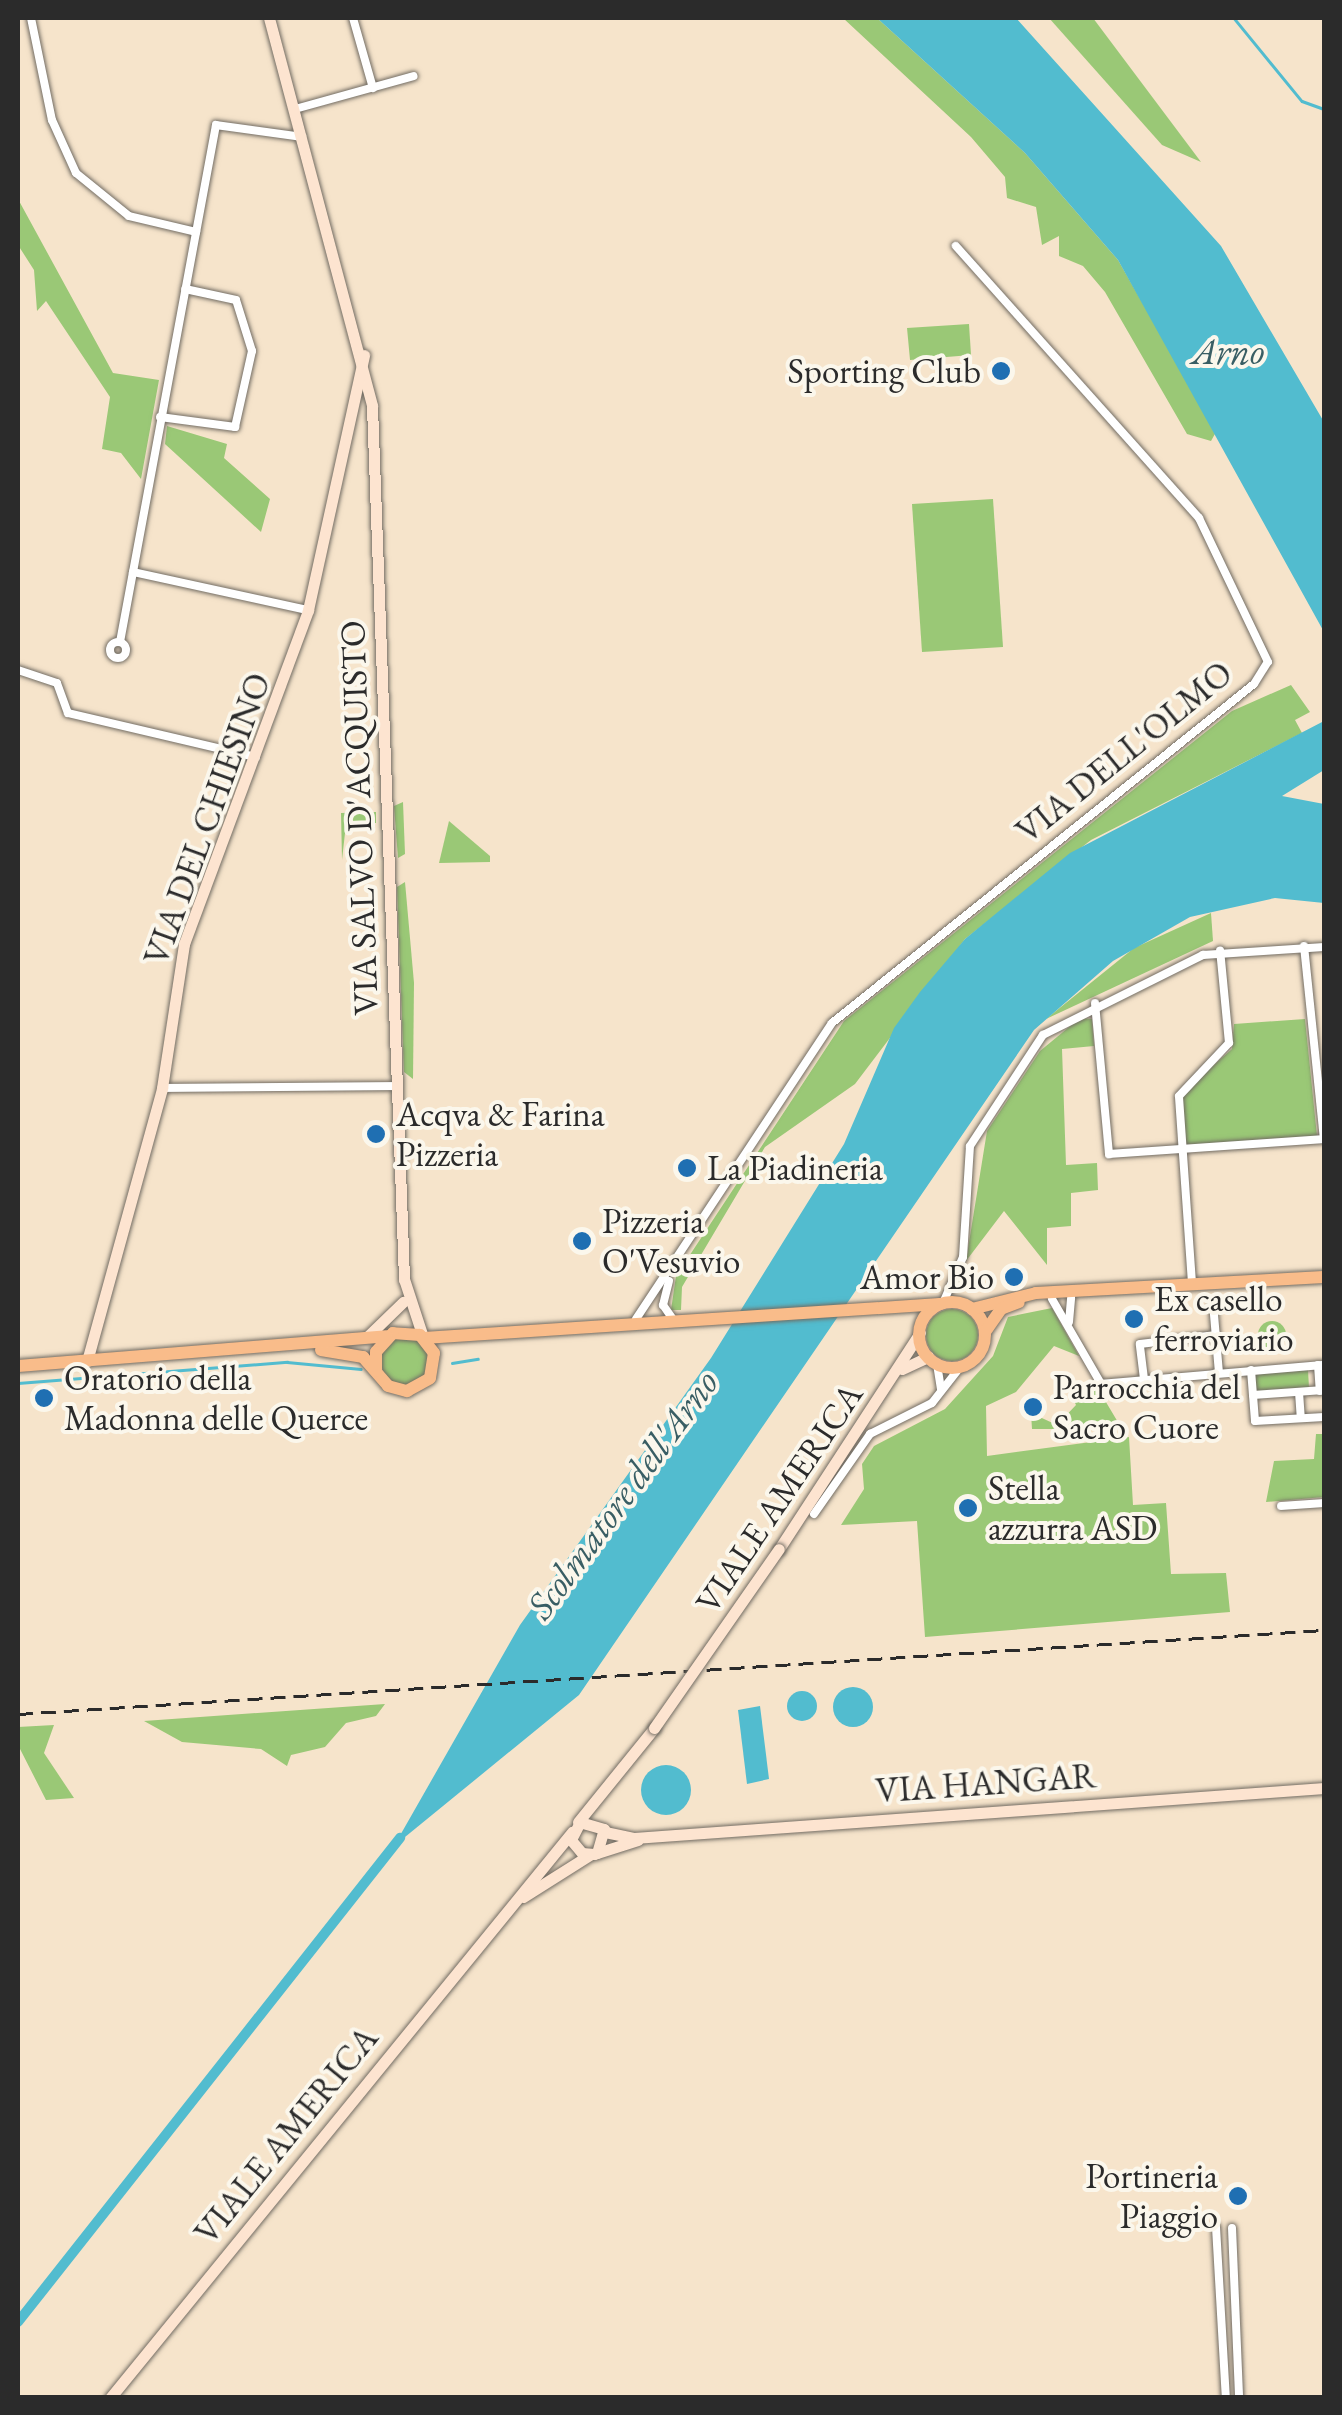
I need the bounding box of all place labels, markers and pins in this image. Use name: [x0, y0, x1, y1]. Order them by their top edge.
place label: Sporting Club: [788, 350, 981, 392]
marker: Sporting Club: [990, 360, 1012, 382]
place label: Acqva & Farina Pizzeria: [396, 1093, 605, 1175]
marker: Acqva & Farina Pizzeria: [365, 1123, 387, 1145]
place label: La Piadineria: [707, 1147, 883, 1189]
marker: La Piadineria: [676, 1157, 698, 1179]
place label: Pizzeria O'Vesuvio: [602, 1200, 740, 1282]
marker: Pizzeria O'Vesuvio: [571, 1230, 593, 1252]
place label: Amor Bio: [860, 1256, 994, 1298]
marker: Amor Bio: [1003, 1266, 1025, 1288]
place label: Ex casello ferroviario: [1154, 1278, 1294, 1360]
marker: Ex casello ferroviario: [1123, 1308, 1145, 1330]
place label: Oratorio della Madonna delle Querce: [64, 1357, 368, 1439]
place label: Parrocchia del Sacro Cuore: [1053, 1366, 1240, 1448]
marker: Oratorio della Madonna delle Querce: [33, 1387, 55, 1409]
marker: Parrocchia del Sacro Cuore: [1022, 1396, 1044, 1418]
place label: Stella azzurra ASD: [988, 1467, 1157, 1549]
marker: Stella azzurra ASD: [957, 1497, 979, 1519]
place label: Portineria Piaggio: [1085, 2155, 1218, 2237]
marker: Portineria Piaggio: [1227, 2185, 1249, 2207]

